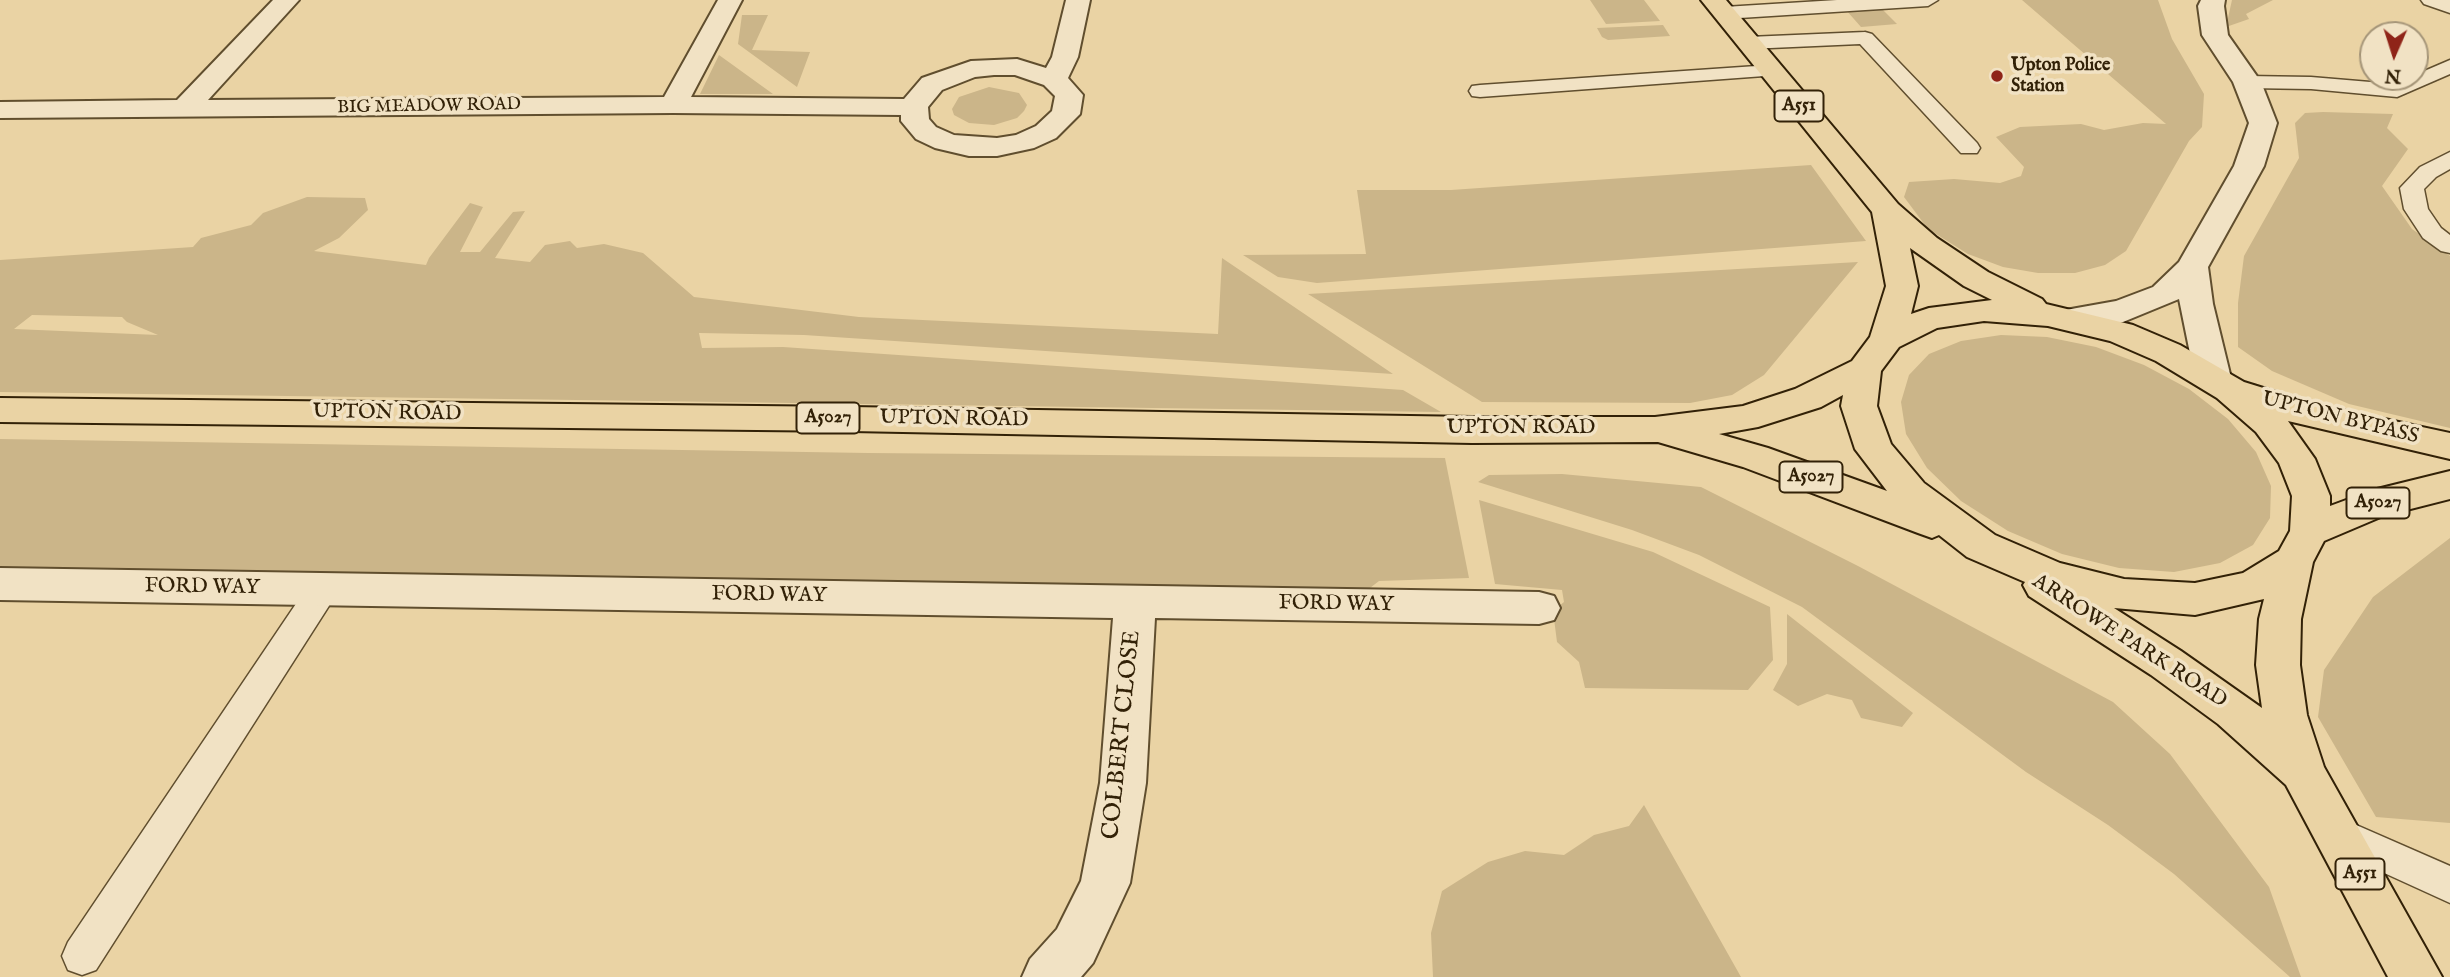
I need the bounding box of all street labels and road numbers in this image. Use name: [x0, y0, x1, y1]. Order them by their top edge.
road number: A551: [1774, 90, 1824, 122]
street label: BIG MEADOW ROAD: [337, 95, 521, 119]
street label: UPTON BYPASS: [2259, 387, 2421, 451]
street label: UPTON ROAD: [312, 400, 462, 428]
road number: A5027: [796, 402, 860, 434]
street label: UPTON ROAD: [879, 406, 1029, 434]
street label: UPTON ROAD: [1447, 416, 1595, 442]
road number: A5027: [1780, 462, 1842, 492]
road number: A5027: [2346, 488, 2410, 518]
street label: ARROWE PARK ROAD: [2027, 570, 2231, 714]
street label: FORD WAY: [144, 574, 260, 602]
street label: FORD WAY: [711, 582, 827, 610]
street label: FORD WAY: [1278, 591, 1394, 619]
street label: COLBERT CLOSE: [1098, 629, 1148, 841]
road number: A551: [2336, 859, 2384, 890]

